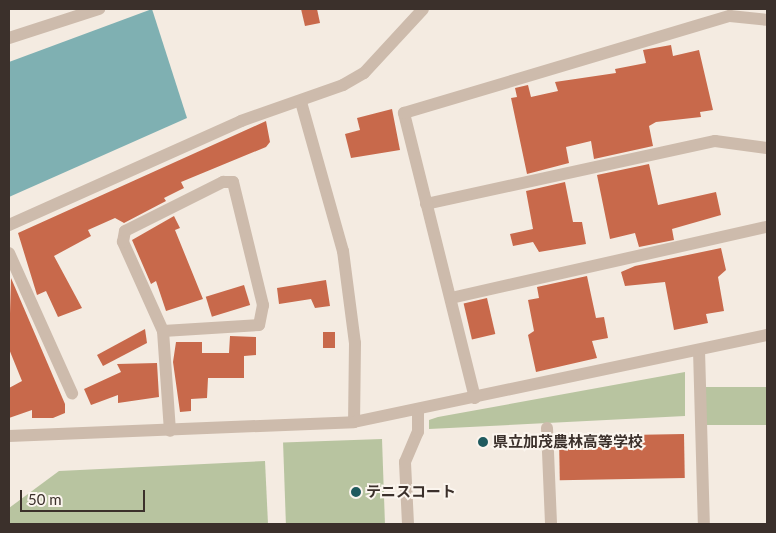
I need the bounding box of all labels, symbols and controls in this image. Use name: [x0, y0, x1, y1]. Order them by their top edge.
place label: 県立加茂農林高等学校: [493, 433, 643, 451]
marker: 県立加茂農林高等学校: [477, 436, 489, 448]
scale bar: [22, 480, 148, 512]
place label: テニスコート: [366, 483, 456, 501]
marker: テニスコート: [350, 486, 362, 498]
text: 50 m: [28, 490, 62, 508]

